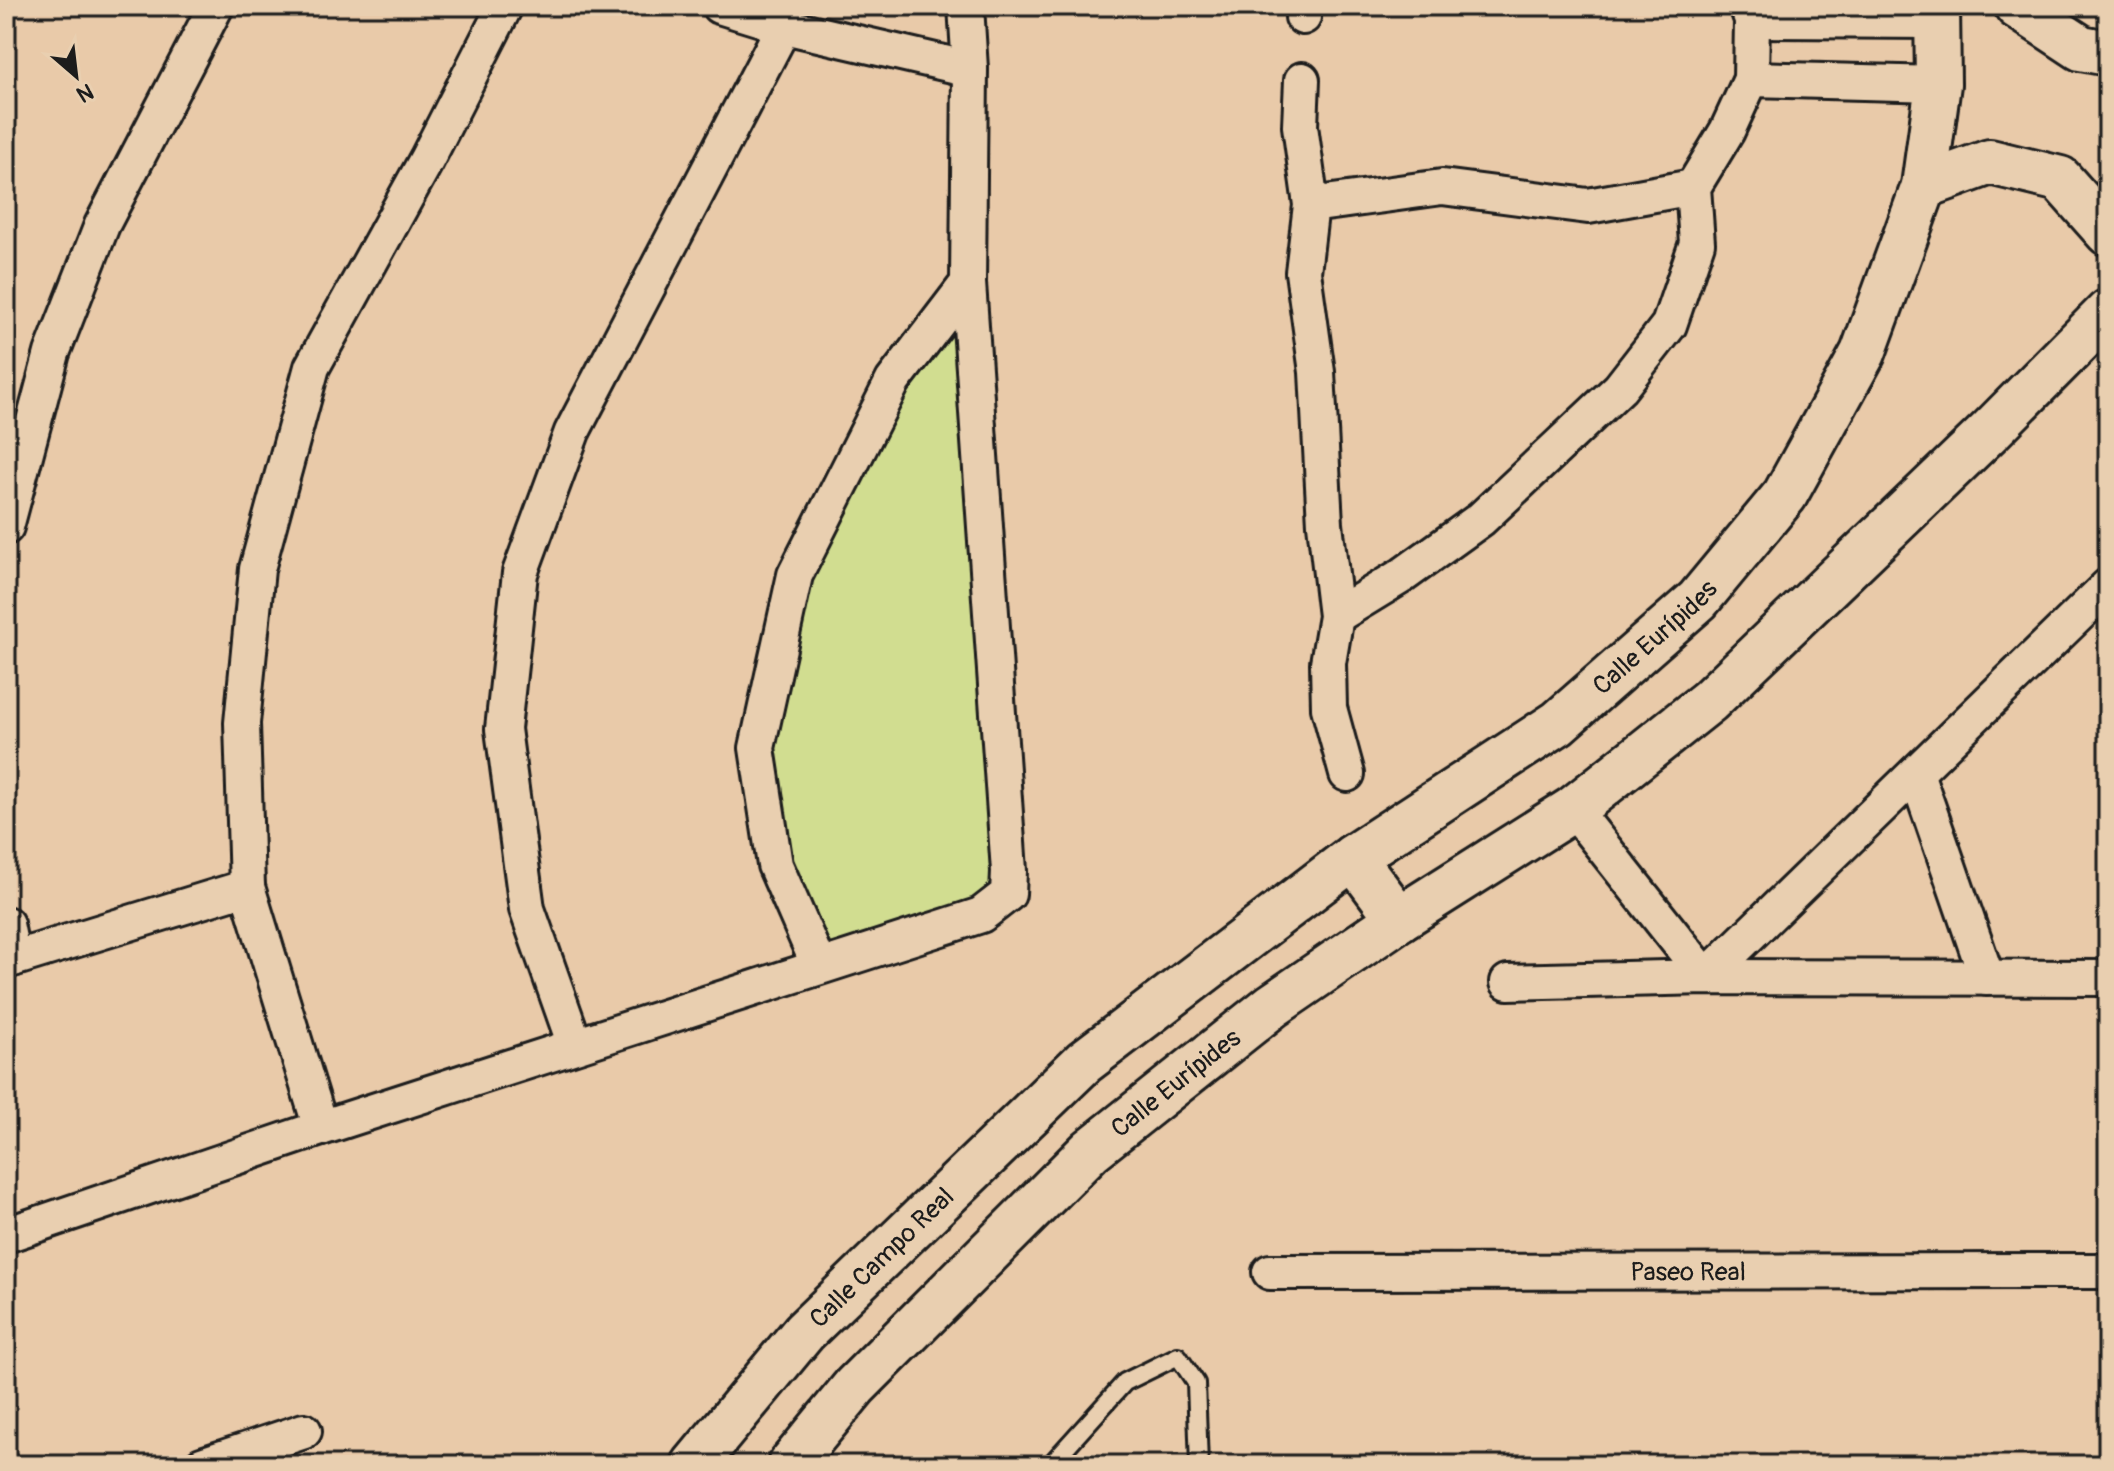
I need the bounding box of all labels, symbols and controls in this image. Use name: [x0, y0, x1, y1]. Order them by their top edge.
north arrow: [36, 36, 116, 116]
text: N: [72, 77, 98, 109]
street label: Calle Eurípides: [1586, 574, 1725, 702]
street label: Calle Eurípides: [1105, 1022, 1248, 1145]
street label: Calle Campo Real: [803, 1181, 961, 1335]
street label: Paseo Real: [1630, 1256, 1746, 1289]

